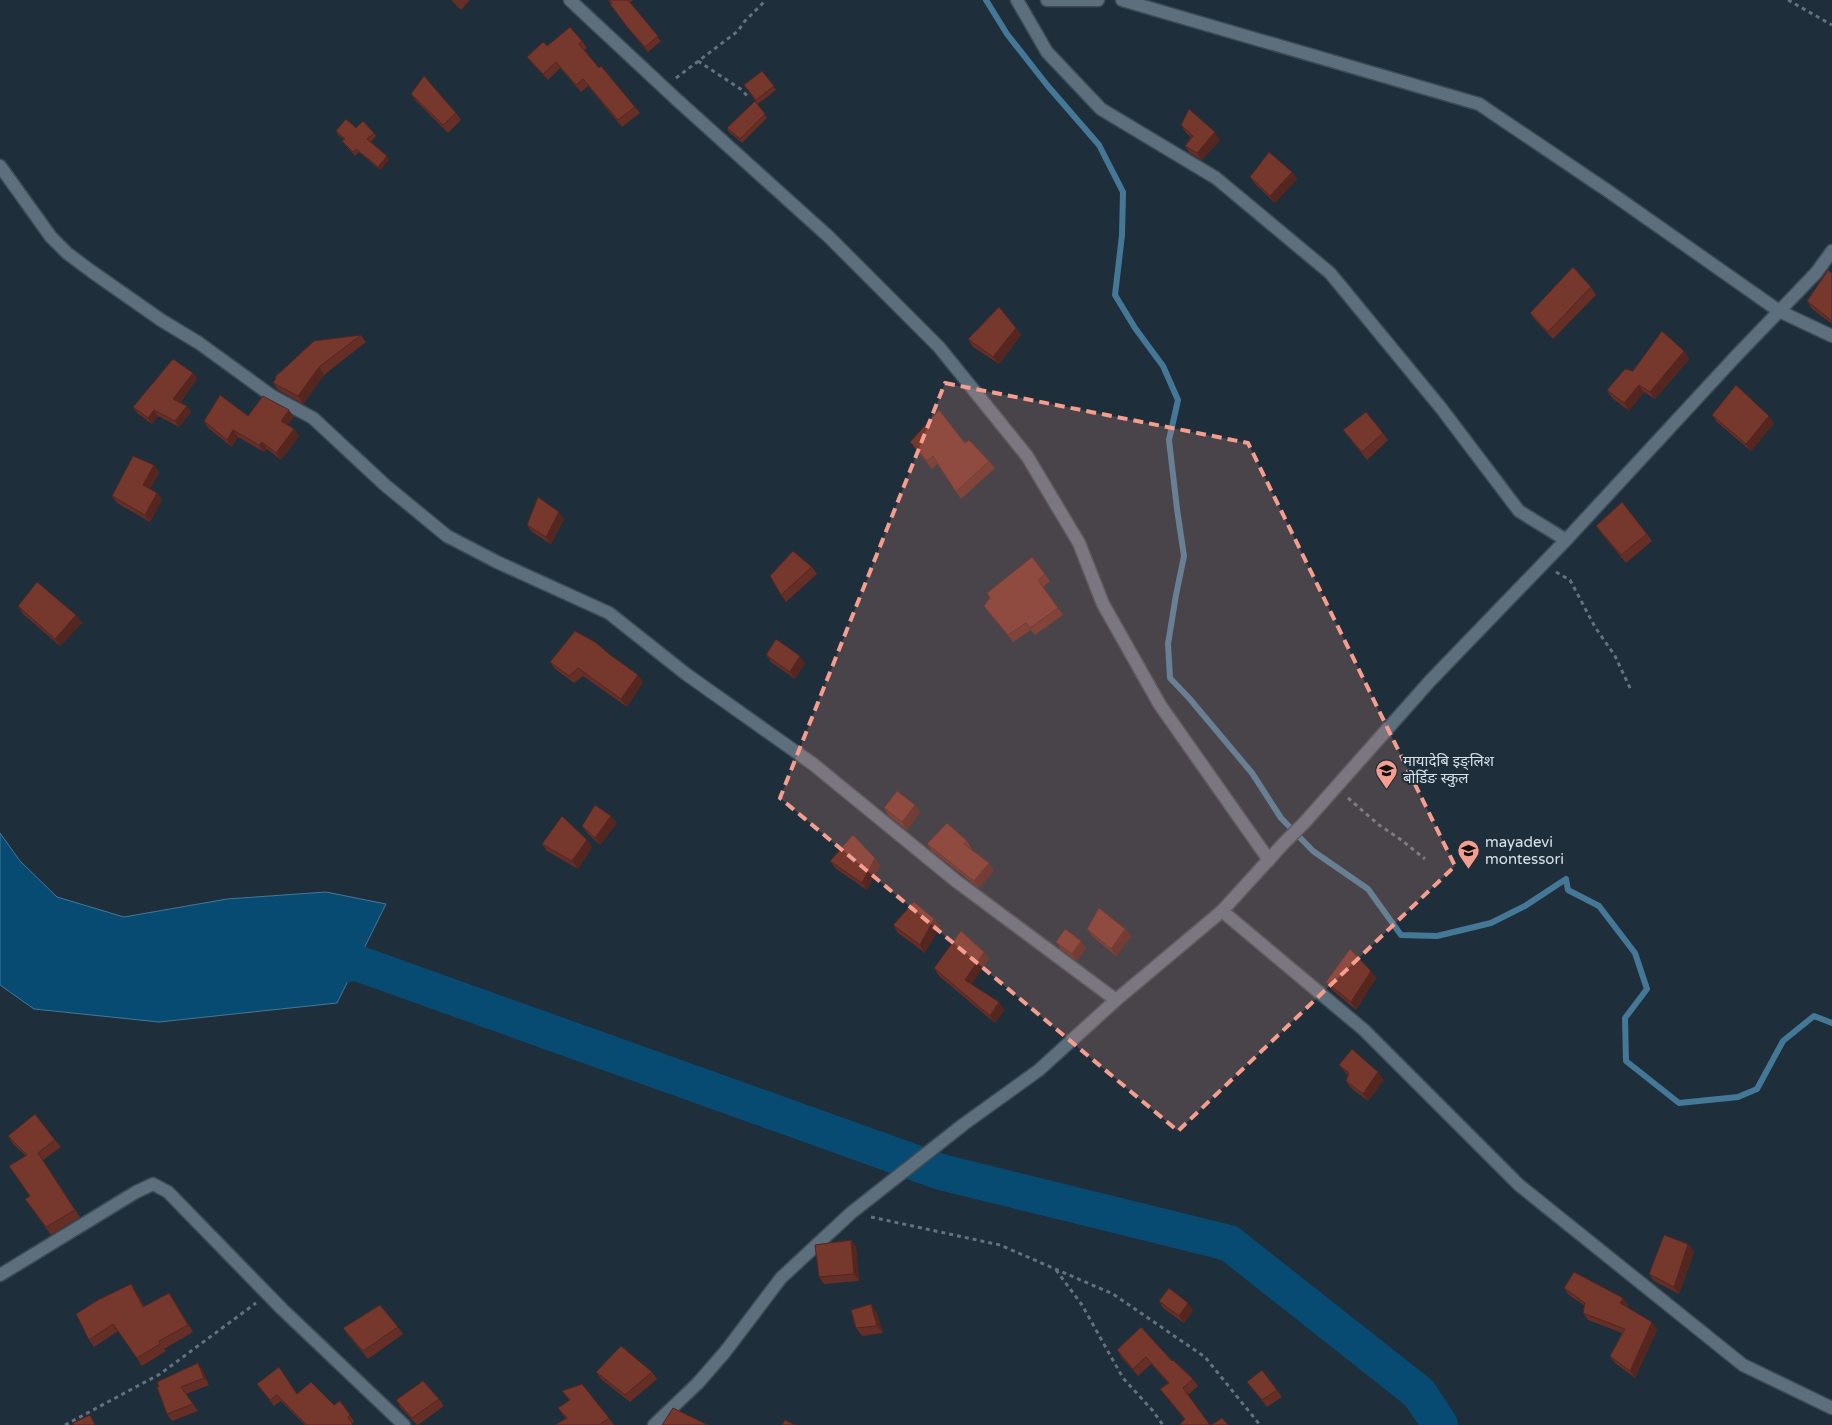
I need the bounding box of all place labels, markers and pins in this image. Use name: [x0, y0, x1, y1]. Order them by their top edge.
place label: मायादेबि इङ्लिश बोर्डिङ स्कुल: [1403, 752, 1495, 788]
school or university icon: मायादेबि इङ्लिश बोर्डिङ स्कुल: [1375, 758, 1399, 789]
place label: mayadevi montessori: [1485, 833, 1564, 868]
school or university icon: mayadevi montessori: [1457, 839, 1481, 870]

